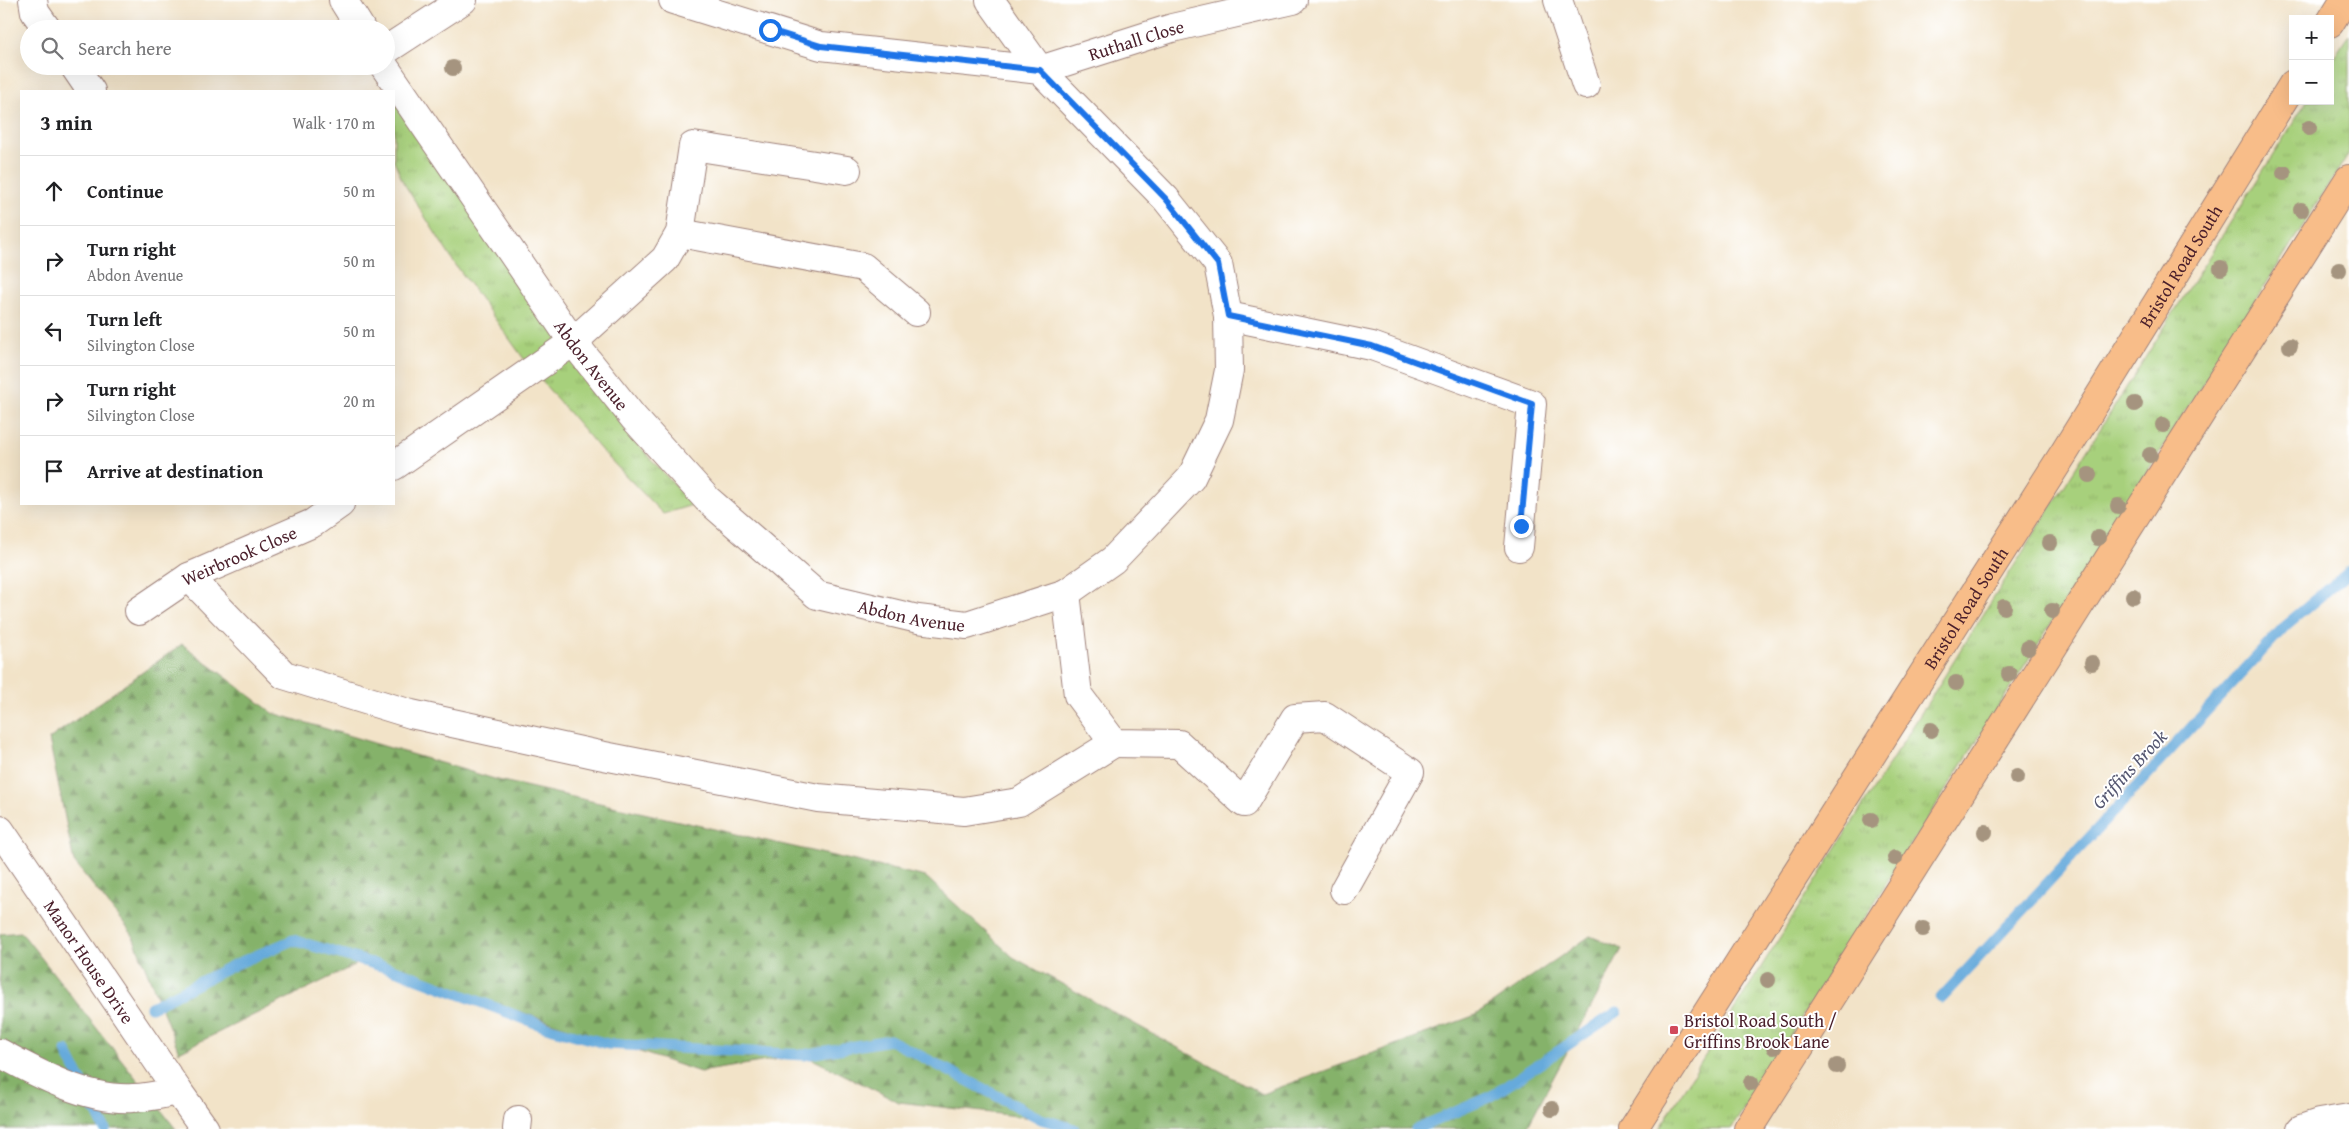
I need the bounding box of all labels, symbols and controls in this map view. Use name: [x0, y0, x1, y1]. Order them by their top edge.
street label: Ruthall Close: [1085, 12, 1186, 67]
map controls: [2289, 15, 2334, 105]
button: +: [2289, 15, 2334, 60]
route start: [759, 19, 782, 42]
search box: [20, 20, 395, 75]
icon: search: [38, 34, 66, 62]
text: Search here: [78, 34, 172, 62]
button: −: [2289, 60, 2334, 105]
text: 3 min: [40, 107, 92, 138]
text: Walk · 170 m: [292, 111, 375, 135]
icon: ahead: [40, 177, 68, 205]
text: Continue: [87, 177, 164, 205]
text: 50 m: [343, 179, 375, 203]
street label: Bristol Road South: [2132, 199, 2229, 333]
text: Turn right: [87, 235, 176, 263]
icon: right: [40, 247, 68, 275]
text: 50 m: [343, 249, 375, 273]
text: Abdon Avenue: [87, 263, 183, 287]
text: Turn left: [87, 305, 162, 333]
street label: Abdon Avenue: [548, 314, 636, 416]
icon: left: [40, 317, 68, 345]
text: 50 m: [343, 319, 375, 343]
text: Silvington Close: [87, 333, 195, 357]
text: Turn right: [87, 375, 176, 403]
icon: right: [40, 387, 68, 415]
text: 20 m: [343, 389, 375, 413]
text: Silvington Close: [87, 403, 195, 427]
icon: arrive: [40, 457, 68, 485]
text: Arrive at destination: [87, 457, 263, 485]
route end: [1510, 515, 1533, 538]
street label: Weirbrook Close: [177, 518, 301, 592]
street label: Bristol Road South: [1916, 541, 2014, 674]
street label: Abdon Avenue: [855, 592, 967, 638]
water label: Griffins Brook: [2085, 723, 2173, 815]
street label: Manor House Drive: [38, 894, 142, 1029]
place label: Bristol Road South / Griffins Brook Lane: [1684, 1007, 1837, 1055]
marker: Bristol Road South / Griffins Brook Lane: [1668, 1024, 1680, 1036]

